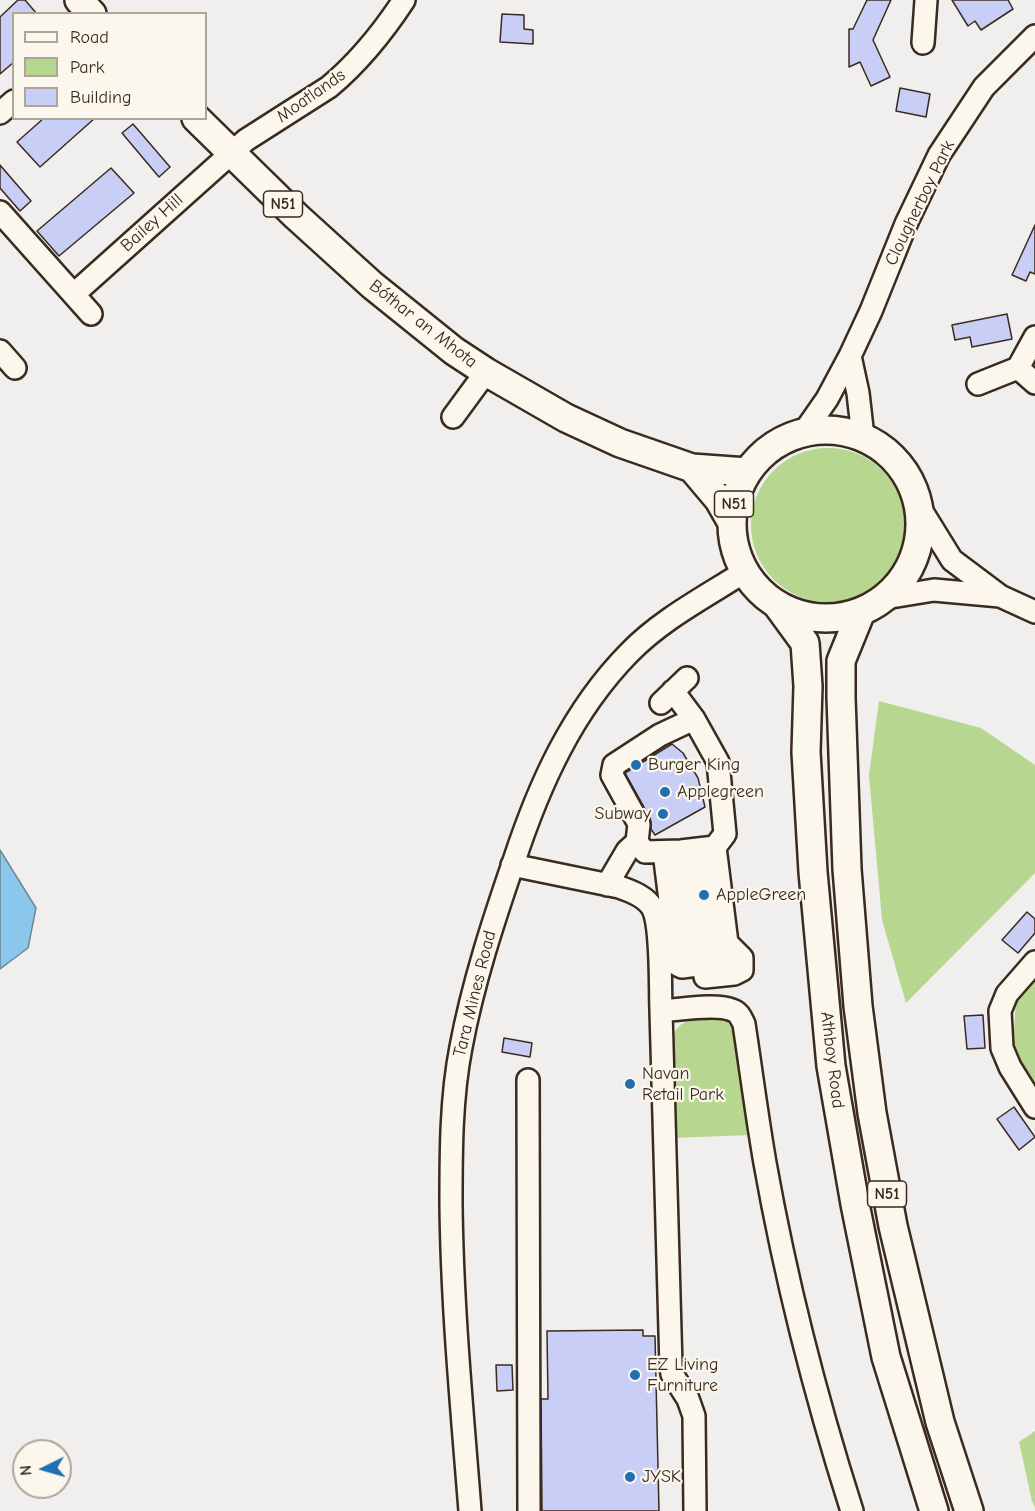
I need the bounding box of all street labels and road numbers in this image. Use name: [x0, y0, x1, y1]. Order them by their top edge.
street label: Moatlands: [272, 64, 350, 128]
street label: Clougherboy Park: [880, 137, 960, 269]
street label: Bailey Hill: [116, 189, 188, 257]
road number: N51: [264, 191, 302, 217]
street label: Bóthar an Mhota: [365, 275, 481, 373]
road number: N51: [714, 491, 754, 517]
street label: Tara Mines Road: [449, 929, 501, 1059]
street label: Athboy Road: [815, 1010, 849, 1110]
road number: N51: [868, 1181, 906, 1207]

